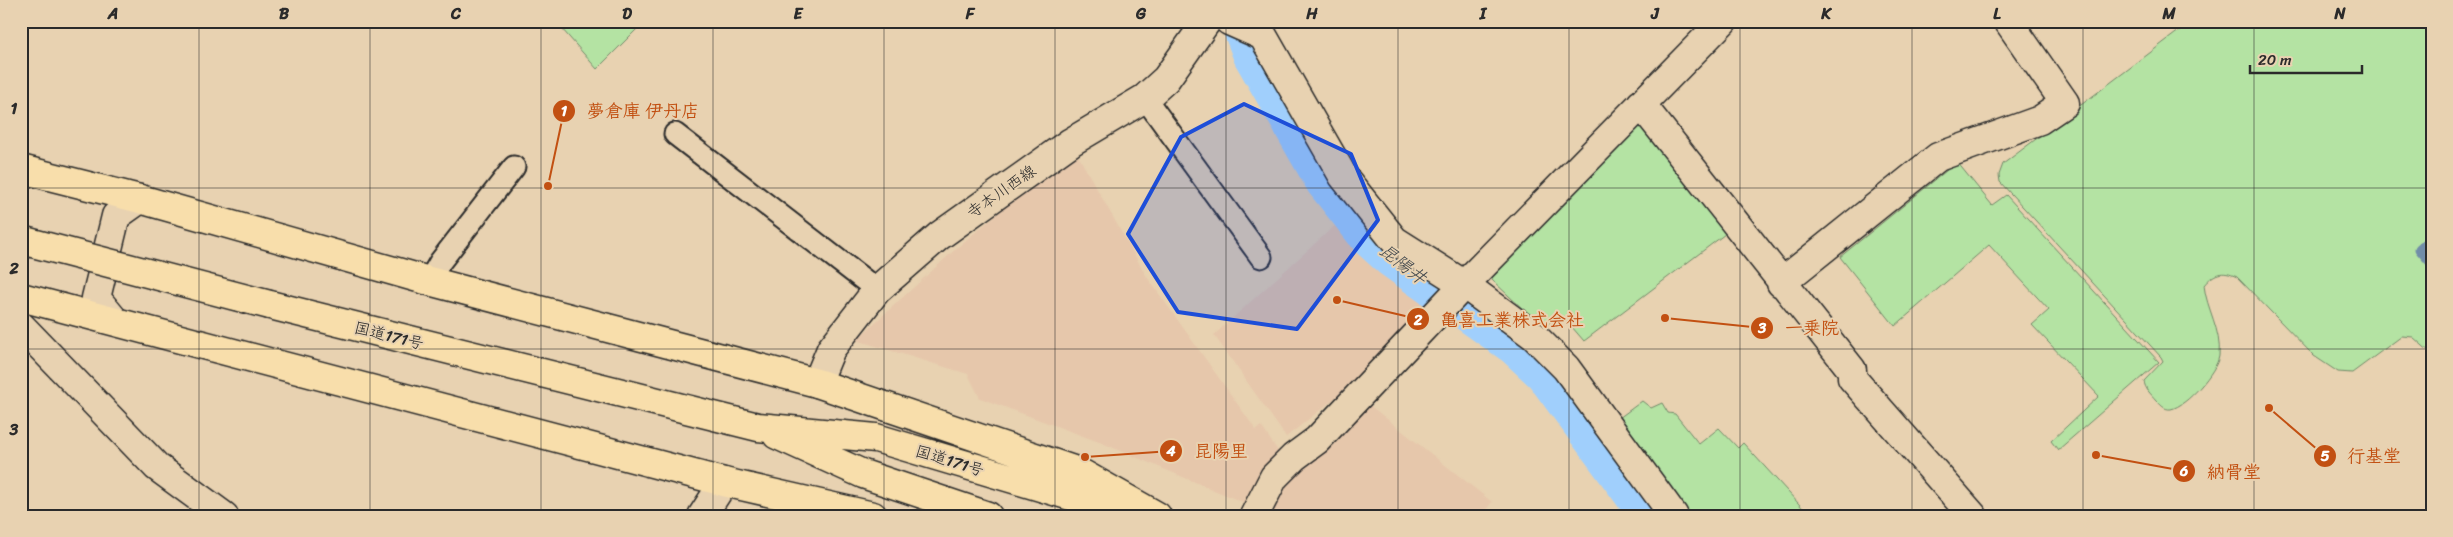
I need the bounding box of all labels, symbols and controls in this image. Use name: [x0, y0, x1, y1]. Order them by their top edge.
text: A: [107, 0, 118, 28]
text: B: [279, 0, 290, 28]
text: C: [450, 0, 462, 28]
text: D: [622, 0, 632, 28]
text: E: [794, 0, 804, 28]
text: F: [965, 0, 976, 28]
text: G: [1135, 0, 1147, 28]
text: H: [1305, 0, 1318, 28]
text: I: [1479, 0, 1488, 28]
text: J: [1650, 0, 1660, 28]
text: K: [1820, 0, 1832, 28]
text: L: [1993, 0, 2001, 28]
text: M: [2161, 0, 2176, 28]
text: N: [2333, 0, 2346, 28]
scale bar: [2250, 42, 2363, 74]
text: 20 m: [2258, 47, 2292, 73]
text: 1: [11, 94, 18, 123]
callout: 夢倉庫 伊丹店: [552, 94, 709, 127]
text: 夢倉庫 伊丹店: [587, 95, 699, 127]
text: 1: [561, 98, 568, 124]
street label: 寺本川西線: [960, 157, 1042, 226]
water label: 昆陽井: [1372, 235, 1435, 294]
text: 2: [8, 254, 19, 283]
callout: 亀喜工業株式会社: [1405, 303, 1594, 336]
text: 亀喜工業株式会社: [1440, 304, 1584, 336]
text: 2: [1413, 307, 1423, 333]
callout: 一乗院: [1750, 311, 1849, 344]
text: 一乗院: [1785, 312, 1839, 344]
street label: 国道171号: [351, 313, 427, 358]
text: 3: [1757, 315, 1767, 341]
text: 3: [9, 415, 19, 444]
callout: 昆陽里: [1159, 434, 1258, 467]
text: 昆陽里: [1194, 435, 1248, 467]
street label: 国道171号: [912, 436, 988, 485]
text: 4: [1165, 438, 1176, 464]
callout: 行基堂: [2312, 439, 2411, 472]
text: 行基堂: [2347, 440, 2401, 472]
text: 5: [2320, 443, 2330, 469]
callout: 納骨堂: [2172, 455, 2271, 488]
text: 納骨堂: [2207, 456, 2261, 488]
text: 6: [2179, 458, 2189, 484]

